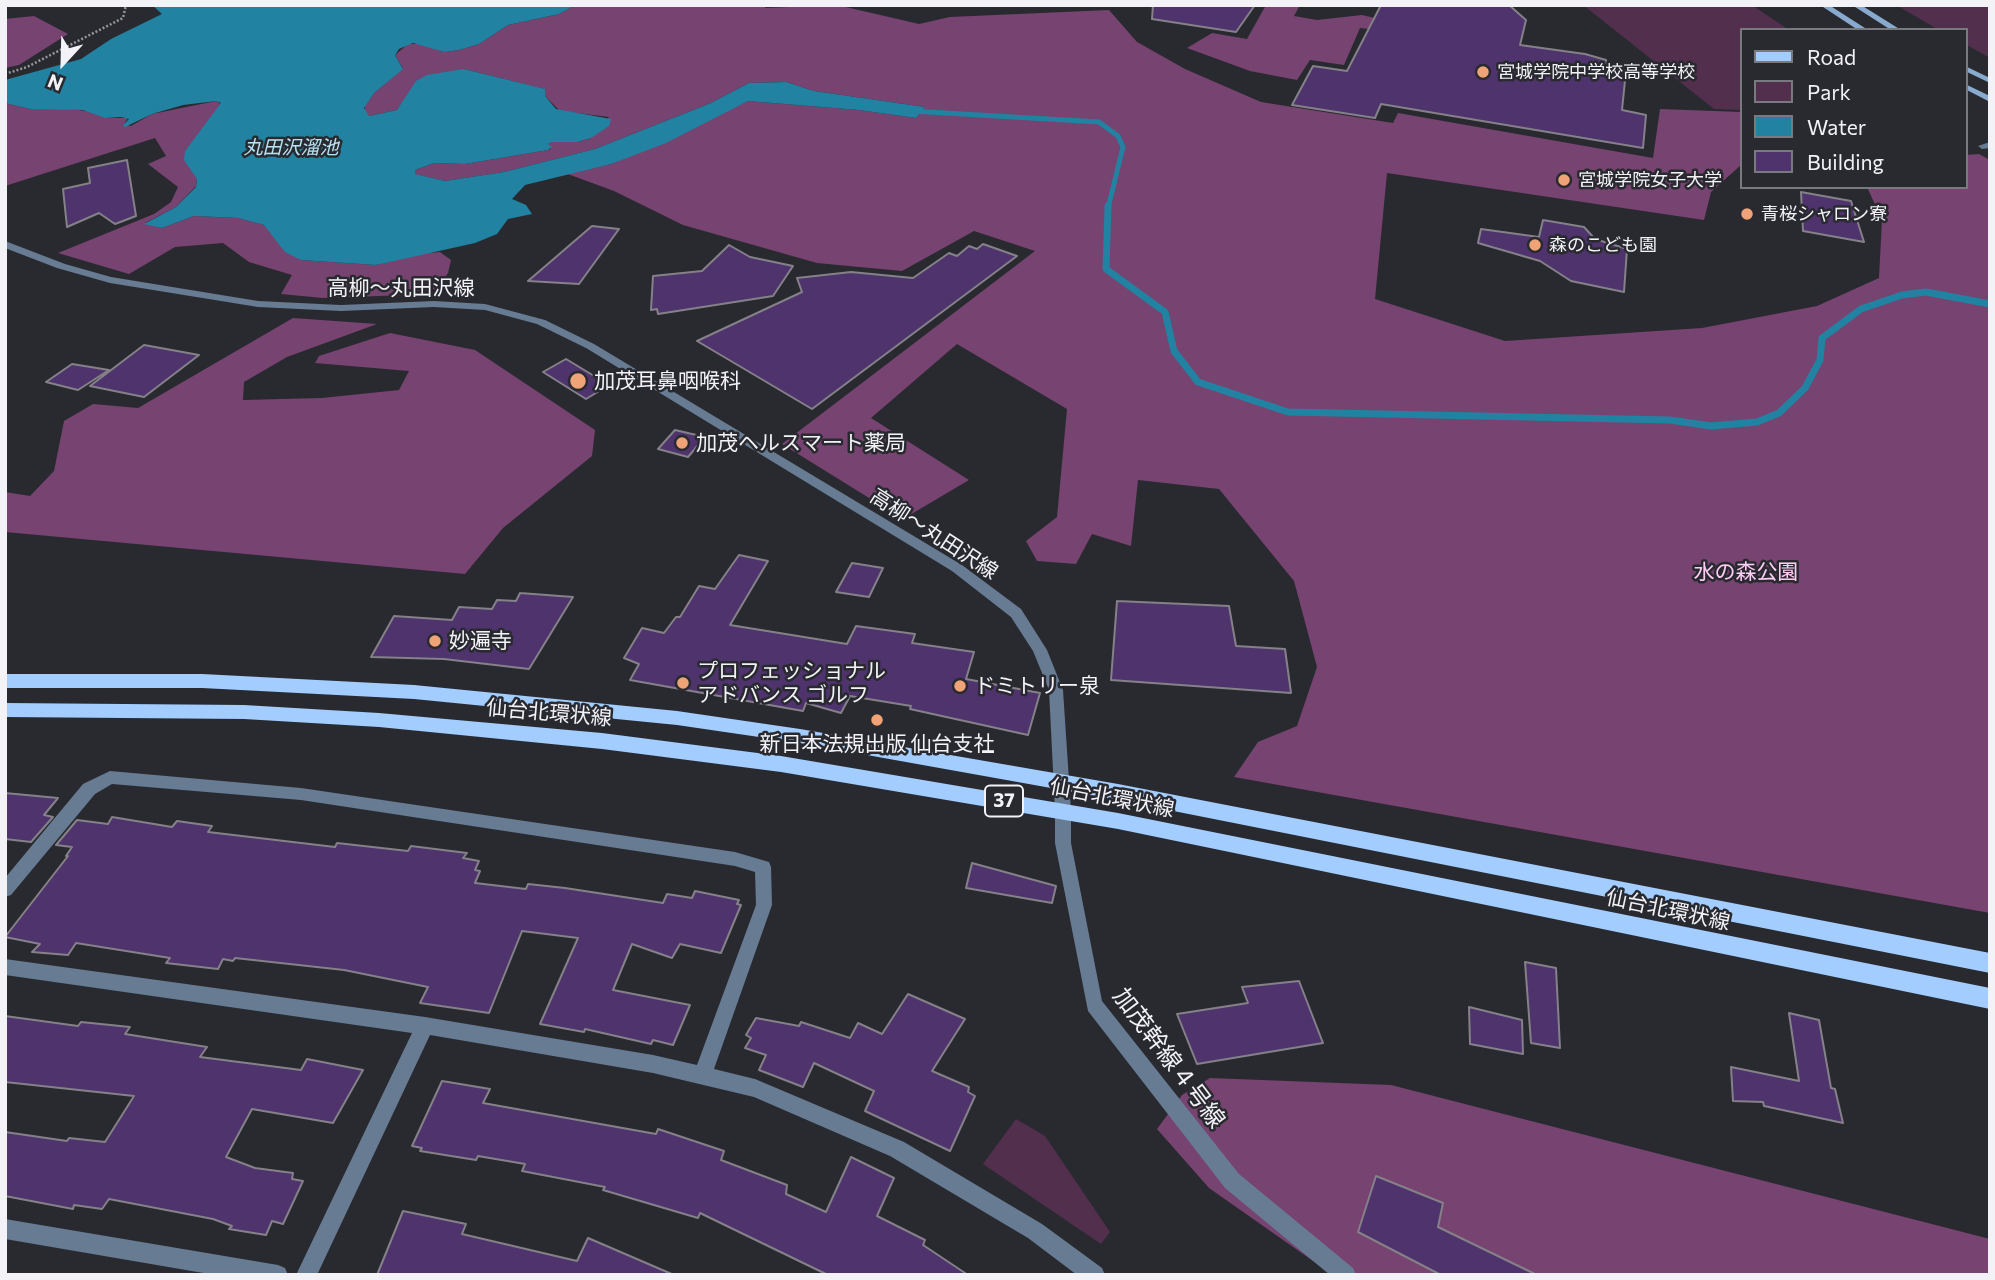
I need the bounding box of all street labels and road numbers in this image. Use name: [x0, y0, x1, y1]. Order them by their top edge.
street label: 高柳～丸田沢線: [328, 275, 474, 301]
street label: 高柳～丸田沢線: [865, 483, 1003, 585]
street label: 仙台北環状線: [485, 695, 613, 731]
street label: 仙台北環状線: [1048, 774, 1176, 822]
road number: 37: [985, 786, 1023, 816]
street label: 仙台北環状線: [1604, 885, 1732, 935]
street label: 加茂幹線４号線: [1107, 982, 1231, 1134]

